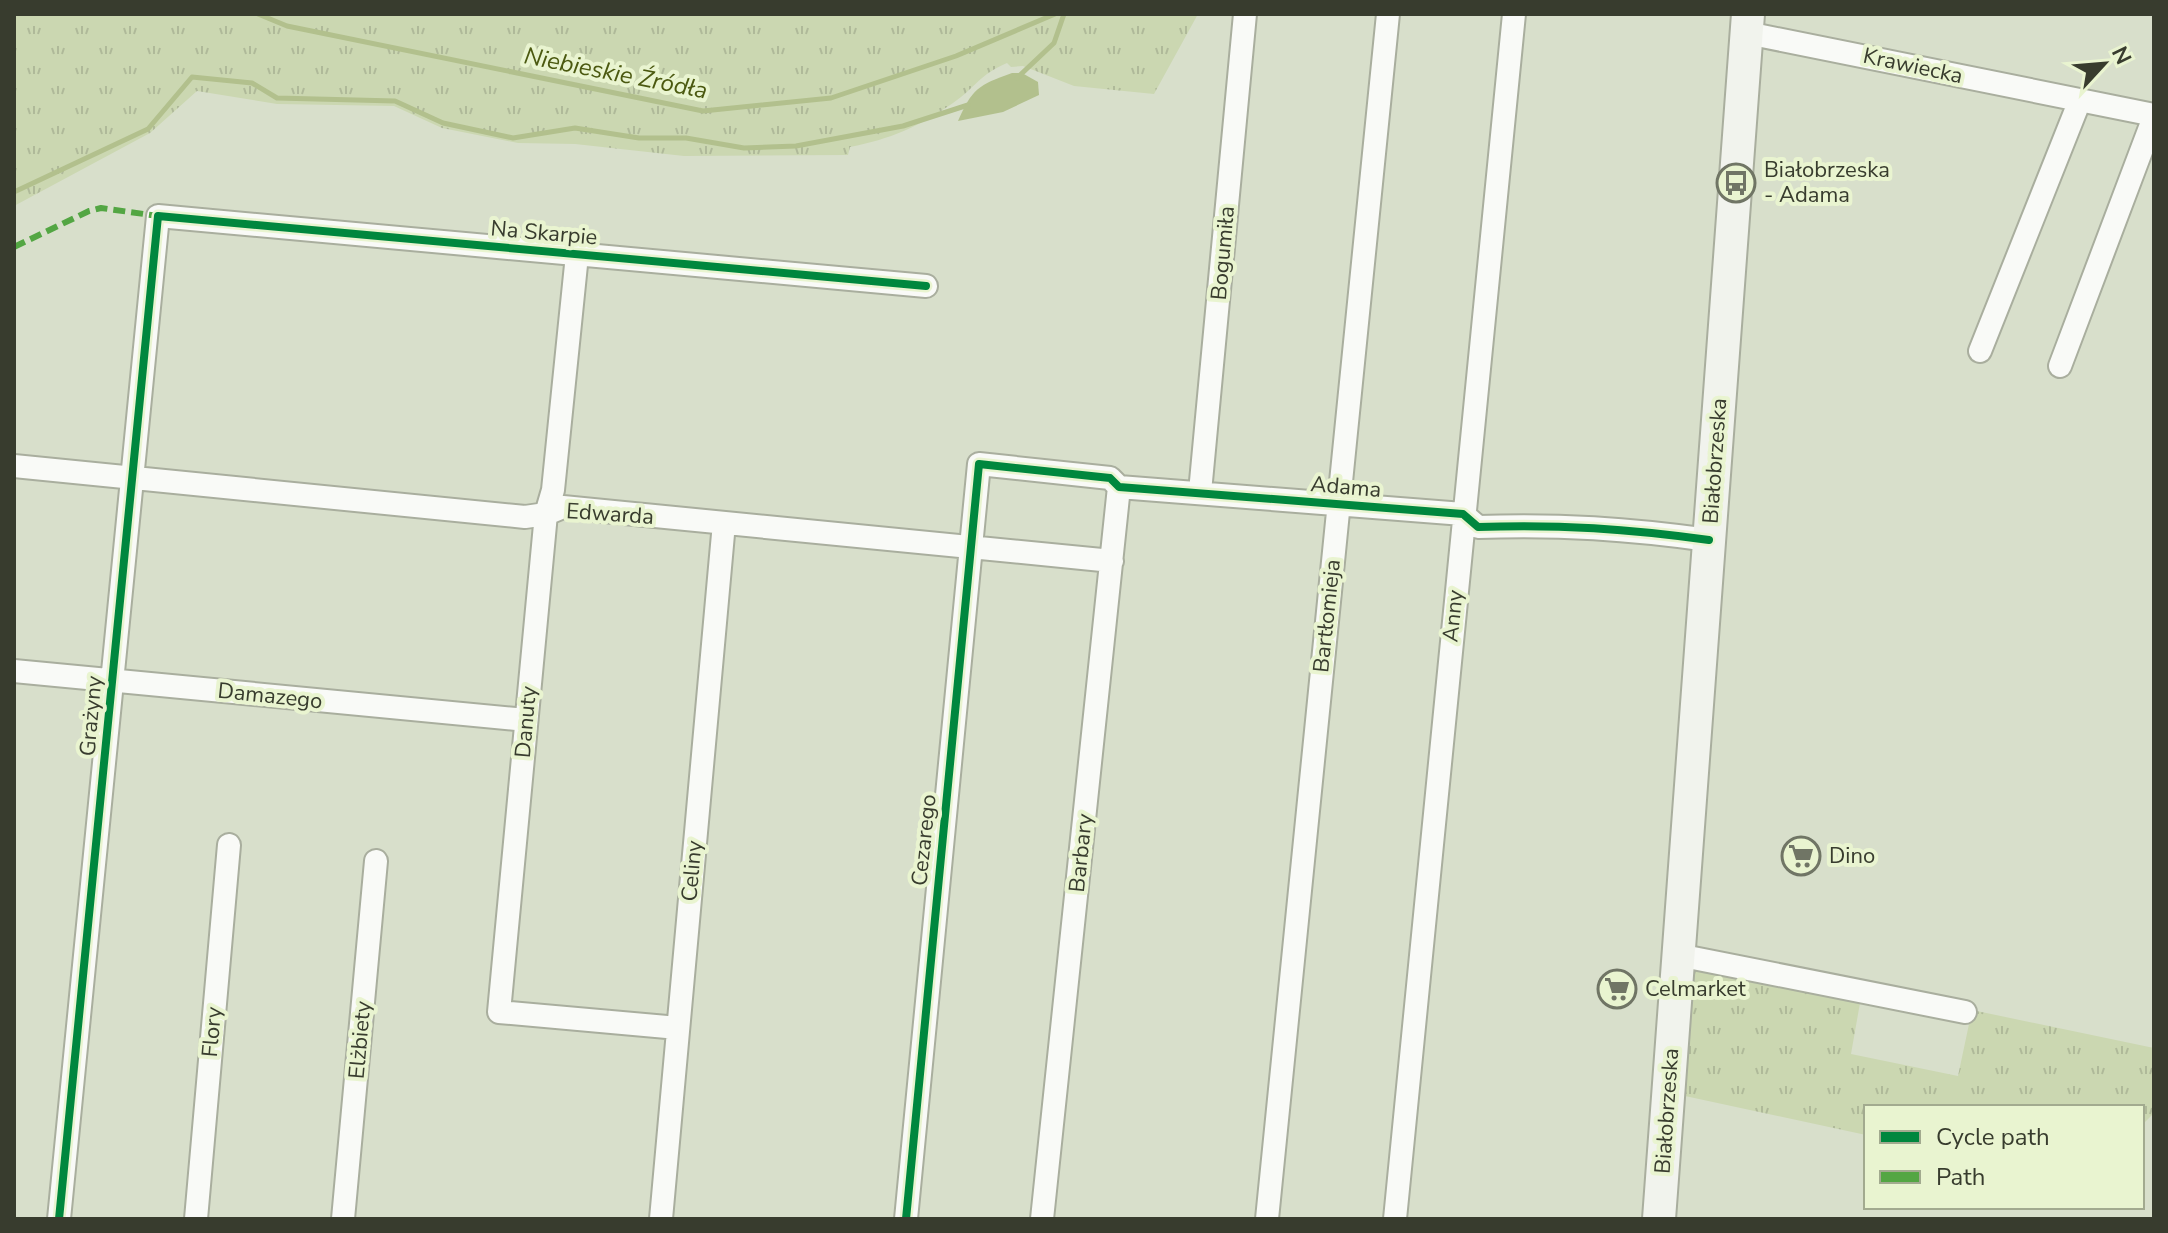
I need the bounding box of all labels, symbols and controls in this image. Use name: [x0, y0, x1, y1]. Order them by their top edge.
north arrow: [2064, 24, 2144, 104]
water label: Niebieskie Źródła: [522, 40, 710, 106]
street label: Krawiecka: [1860, 41, 1966, 91]
text: N: [2104, 42, 2138, 70]
place label: Białobrzeska - Adama: [1764, 155, 1890, 210]
bus stop icon: Białobrzeska - Adama: [1715, 162, 1757, 204]
street label: Bogumiła: [1204, 205, 1242, 301]
street label: Na Skarpie: [489, 213, 599, 253]
street label: Białobrzeska: [1696, 397, 1734, 525]
street label: Adama: [1309, 469, 1383, 505]
street label: Edwarda: [565, 496, 655, 532]
street label: Bartłomieja: [1306, 558, 1348, 674]
street label: Anny: [1435, 588, 1471, 644]
street label: Grażyny: [73, 674, 110, 757]
street label: Damazego: [216, 676, 324, 716]
street label: Danuty: [508, 684, 544, 759]
street label: Cezarego: [904, 793, 944, 887]
street label: Barbary: [1062, 812, 1100, 894]
supermarket icon: Dino: [1780, 835, 1822, 877]
street label: Celiny: [674, 839, 710, 903]
place label: Dino: [1829, 841, 1875, 871]
supermarket icon: Celmarket: [1596, 968, 1638, 1010]
place label: Celmarket: [1645, 974, 1746, 1004]
street label: Elżbiety: [342, 999, 378, 1080]
street label: Flory: [195, 1005, 229, 1058]
street label: Białobrzeska: [1648, 1047, 1686, 1175]
legend: [1864, 1105, 2144, 1209]
text: Cycle path: [1936, 1121, 2050, 1153]
text: Path: [1936, 1161, 1985, 1193]

